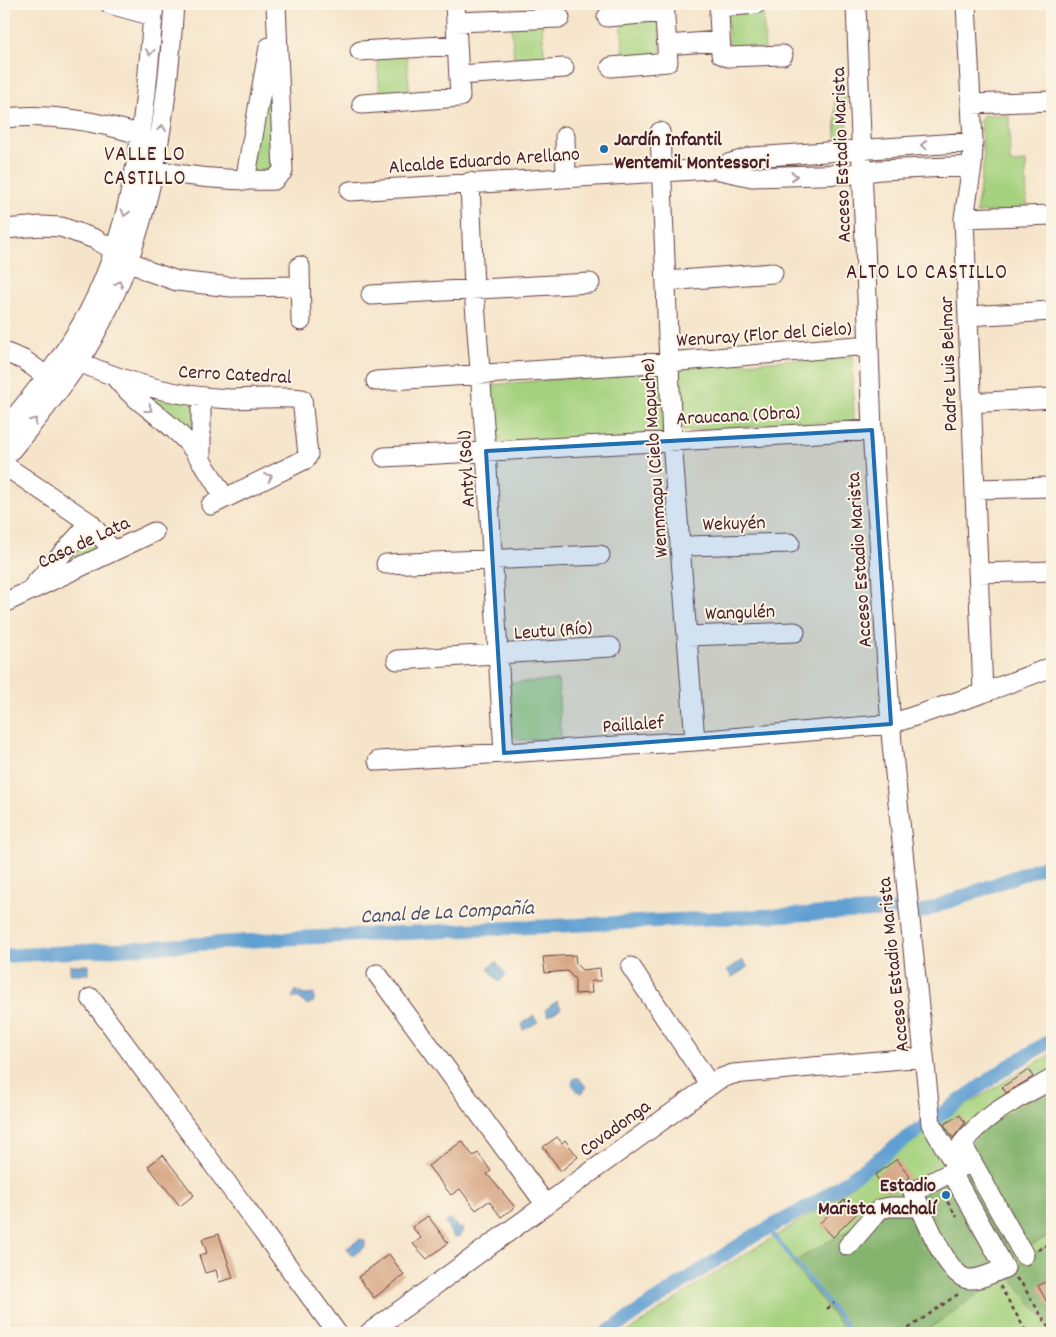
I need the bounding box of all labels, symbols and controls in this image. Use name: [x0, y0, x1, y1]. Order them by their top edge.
one-way arrow: [145, 49, 156, 57]
street label: Acceso Estadio Marista: [826, 66, 860, 243]
one-way arrow: [156, 123, 167, 131]
place label: Jardín Infantil Wentemil Montessori: [614, 127, 770, 178]
one-way arrow: [920, 140, 928, 151]
district label: VALLE LO CASTILLO: [103, 141, 187, 195]
street label: Alcalde Eduardo Arellano: [388, 141, 581, 183]
marker: Jardín Infantil Wentemil Montessori: [598, 143, 610, 155]
one-way arrow: [790, 171, 798, 181]
one-way arrow: [121, 208, 131, 216]
district label: ALTO LO CASTILLO: [846, 259, 1008, 289]
one-way arrow: [113, 280, 123, 289]
street label: Padre Luis Belmar: [934, 295, 966, 432]
street label: Wenuray (Flor del Cielo): [676, 316, 853, 356]
street label: Wennmapu (Cielo Mapuche): [635, 357, 677, 558]
street label: Cerro Catedral: [177, 359, 292, 393]
street label: Araucana (Obra): [676, 400, 801, 434]
one-way arrow: [143, 404, 152, 412]
one-way arrow: [29, 418, 37, 427]
street label: Antyl (Sol): [452, 429, 484, 508]
street label: Acceso Estadio Marista: [841, 470, 881, 648]
one-way arrow: [264, 473, 273, 483]
street label: Casa de Lata: [34, 510, 135, 577]
street label: Wekuyén: [702, 510, 766, 540]
street label: Wangulén: [705, 599, 776, 629]
street label: Leutu (Río): [513, 615, 593, 649]
street label: Paillalef: [601, 710, 666, 742]
street label: Acceso Estadio Marista: [872, 875, 918, 1054]
water label: Canal de La Compañía: [360, 894, 536, 934]
street label: Covadonga: [574, 1094, 658, 1165]
place label: Estadio Marista Machalí: [818, 1173, 938, 1224]
marker: Estadio Marista Machalí: [940, 1189, 952, 1201]

